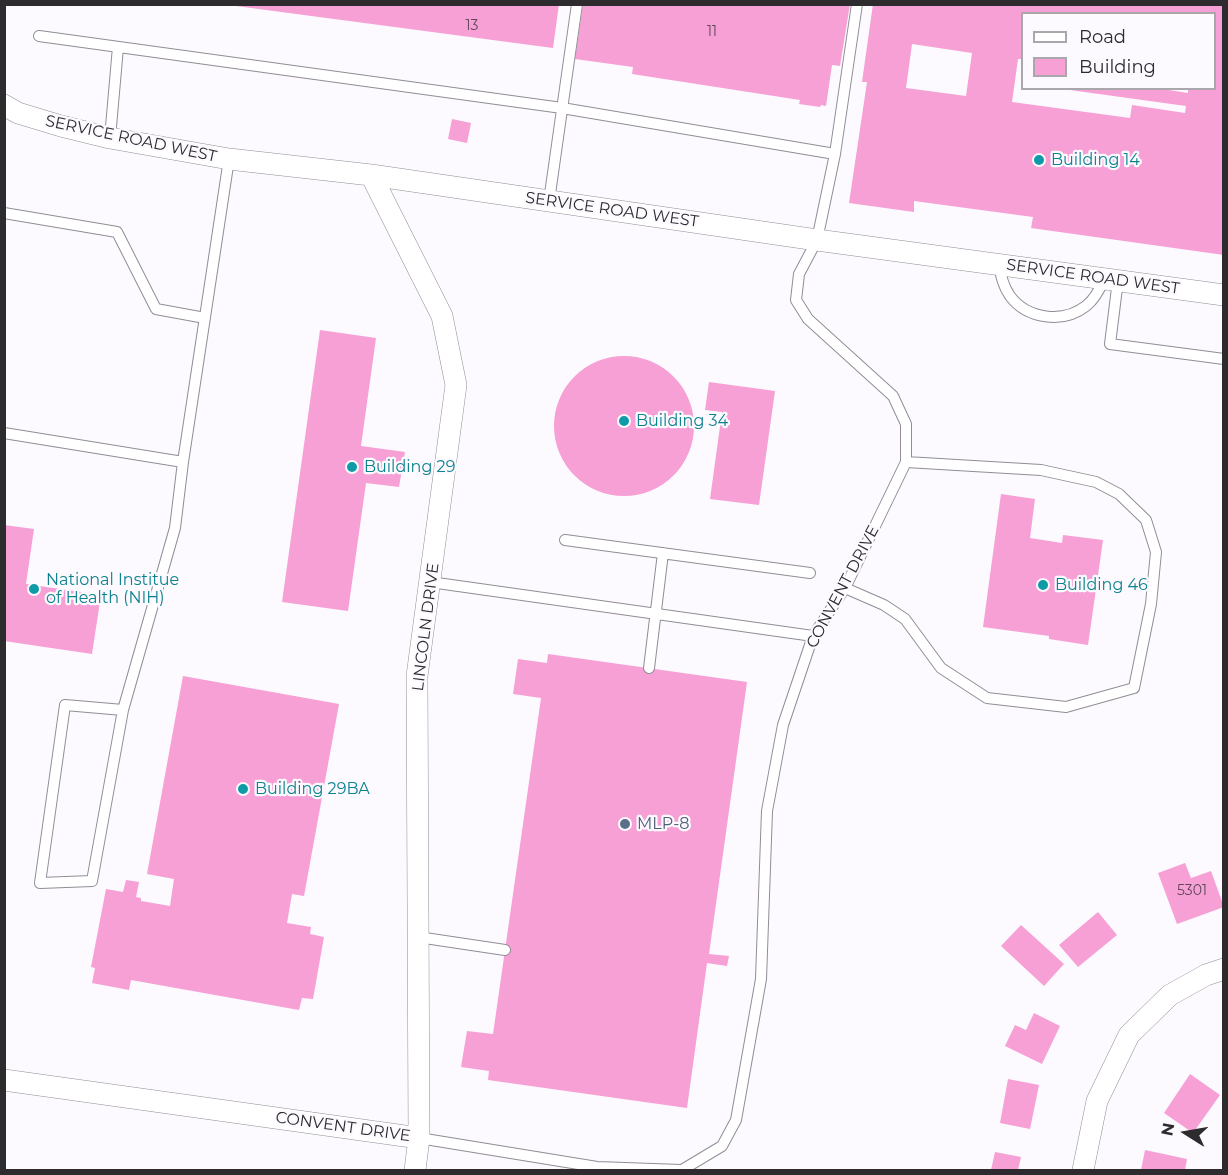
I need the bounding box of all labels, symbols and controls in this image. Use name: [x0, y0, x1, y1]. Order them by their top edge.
legend: [1021, 12, 1216, 90]
house number: 13: [466, 18, 478, 34]
house number: 11: [707, 24, 717, 40]
text: Road: [1079, 26, 1126, 48]
text: Building: [1079, 56, 1156, 78]
street label: SERVICE ROAD WEST: [43, 111, 219, 167]
place label: Building 14: [1051, 150, 1140, 170]
marker: Building 14: [1032, 153, 1046, 167]
street label: SERVICE ROAD WEST: [524, 188, 700, 232]
street label: SERVICE ROAD WEST: [1005, 255, 1181, 299]
place label: Building 34: [636, 411, 728, 431]
marker: Building 34: [617, 414, 631, 428]
place label: Building 29: [364, 457, 455, 477]
marker: Building 29: [345, 460, 359, 474]
street label: CONVENT DRIVE: [803, 522, 883, 652]
street label: LINCOLN DRIVE: [409, 562, 443, 692]
place label: National Institue of Health (NIH): [46, 570, 179, 608]
place label: Building 46: [1055, 575, 1148, 595]
marker: Building 46: [1036, 578, 1050, 592]
marker: National Institue of Health (NIH): [27, 582, 41, 596]
place label: Building 29BA: [255, 779, 370, 799]
marker: Building 29BA: [236, 782, 250, 796]
place label: MLP-8: [637, 814, 690, 834]
marker: MLP-8: [618, 817, 632, 831]
house number: 5301: [1177, 883, 1207, 899]
north arrow: [1156, 1103, 1216, 1163]
street label: CONVENT DRIVE: [274, 1108, 412, 1146]
text: N: [1157, 1121, 1178, 1138]

